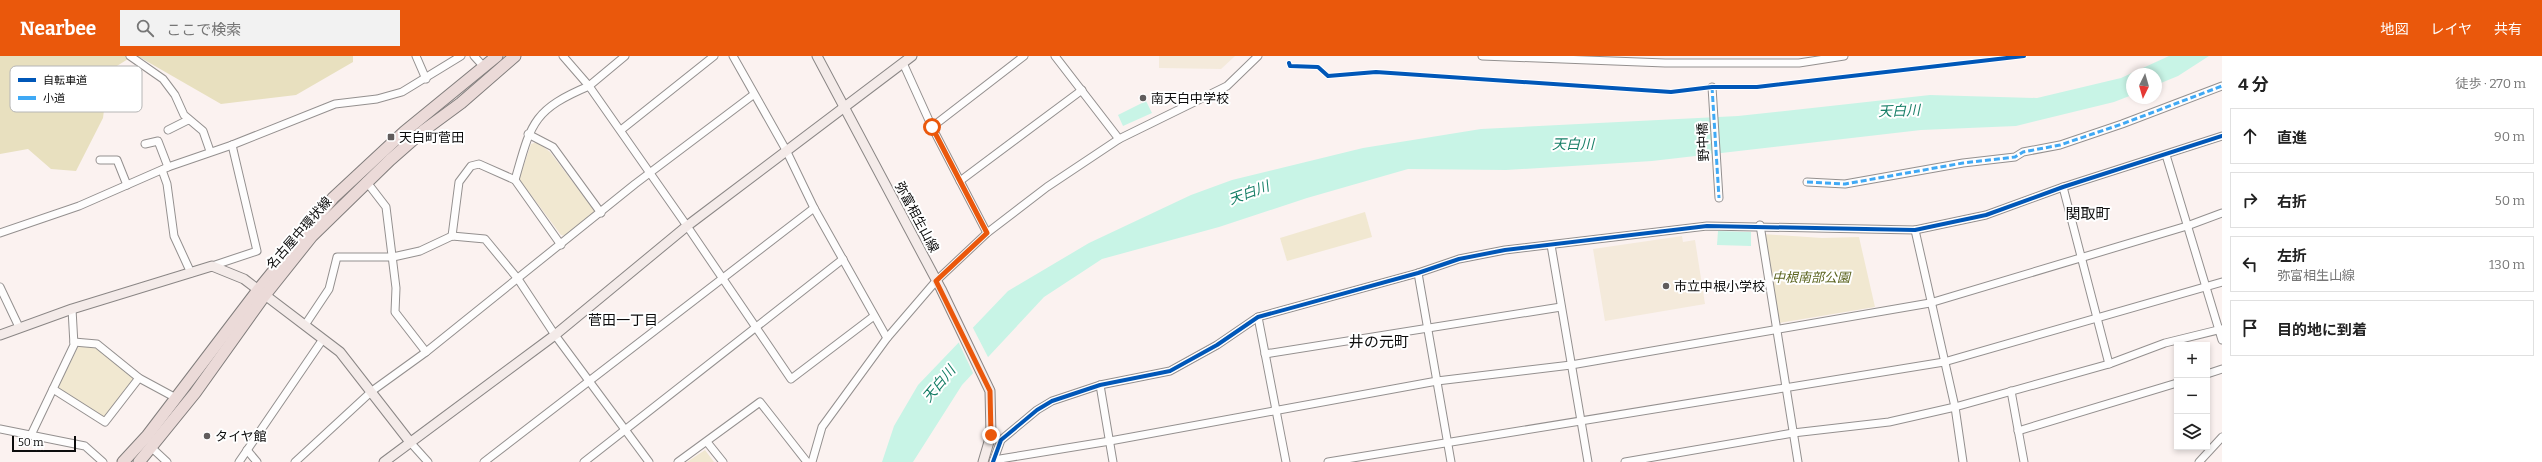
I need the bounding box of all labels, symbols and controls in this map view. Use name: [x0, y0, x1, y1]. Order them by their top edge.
search box: [120, 10, 400, 46]
text: Nearbee: [20, 17, 96, 40]
icon: search: [134, 17, 156, 39]
text: ここで検索: [166, 21, 241, 39]
text: 地図: [2380, 21, 2408, 38]
text: レイヤ: [2430, 21, 2472, 38]
text: 共有: [2494, 21, 2522, 38]
legend: [10, 66, 142, 112]
north arrow: [2126, 68, 2162, 104]
text: 自転車道: [43, 74, 87, 87]
text: 4 分: [2238, 74, 2268, 95]
text: 徒歩 · 270 m: [2455, 76, 2526, 91]
place label: 南天白中学校: [1151, 91, 1229, 106]
text: 小道: [43, 92, 65, 105]
marker: 南天白中学校: [1138, 93, 1148, 103]
water label: 天白川: [1878, 102, 1922, 120]
route start: [923, 118, 941, 136]
street label: 野中橋: [1694, 122, 1712, 162]
icon: ahead: [2239, 125, 2261, 147]
text: 直進: [2277, 129, 2307, 147]
text: 90 m: [2494, 129, 2525, 144]
place label: 天白町菅田: [399, 130, 464, 145]
marker: 天白町菅田: [386, 132, 396, 142]
water label: 天白川: [1552, 136, 1596, 153]
water label: 天白川: [1226, 177, 1274, 208]
street label: 弥富相生山線: [892, 179, 942, 255]
icon: right: [2239, 189, 2261, 211]
text: 右折: [2277, 193, 2307, 211]
text: 50 m: [2495, 193, 2525, 208]
street label: 名古屋中環状線: [263, 194, 335, 272]
district label: 関取町: [2065, 205, 2111, 223]
text: 左折: [2277, 247, 2307, 265]
icon: left: [2239, 253, 2261, 275]
text: 130 m: [2489, 257, 2525, 272]
text: 弥富相生山線: [2277, 268, 2355, 283]
park label: 中根南部公園: [1772, 270, 1852, 285]
place label: 市立中根小学校: [1674, 279, 1765, 294]
marker: 市立中根小学校: [1661, 281, 1671, 291]
district label: 菅田一丁目: [588, 312, 658, 329]
icon: arrive: [2239, 317, 2261, 339]
text: 目的地に到着: [2277, 321, 2367, 339]
district label: 井の元町: [1349, 333, 1409, 351]
map controls: [2174, 342, 2210, 450]
button: +: [2174, 342, 2210, 378]
water label: 天白川: [919, 361, 960, 406]
button: −: [2174, 378, 2210, 414]
button: layers: [2174, 414, 2210, 450]
route end: [982, 426, 1000, 444]
place label: タイヤ館: [215, 429, 267, 444]
marker: タイヤ館: [202, 431, 212, 441]
scale bar: [12, 434, 76, 453]
text: 50 m: [18, 436, 44, 449]

